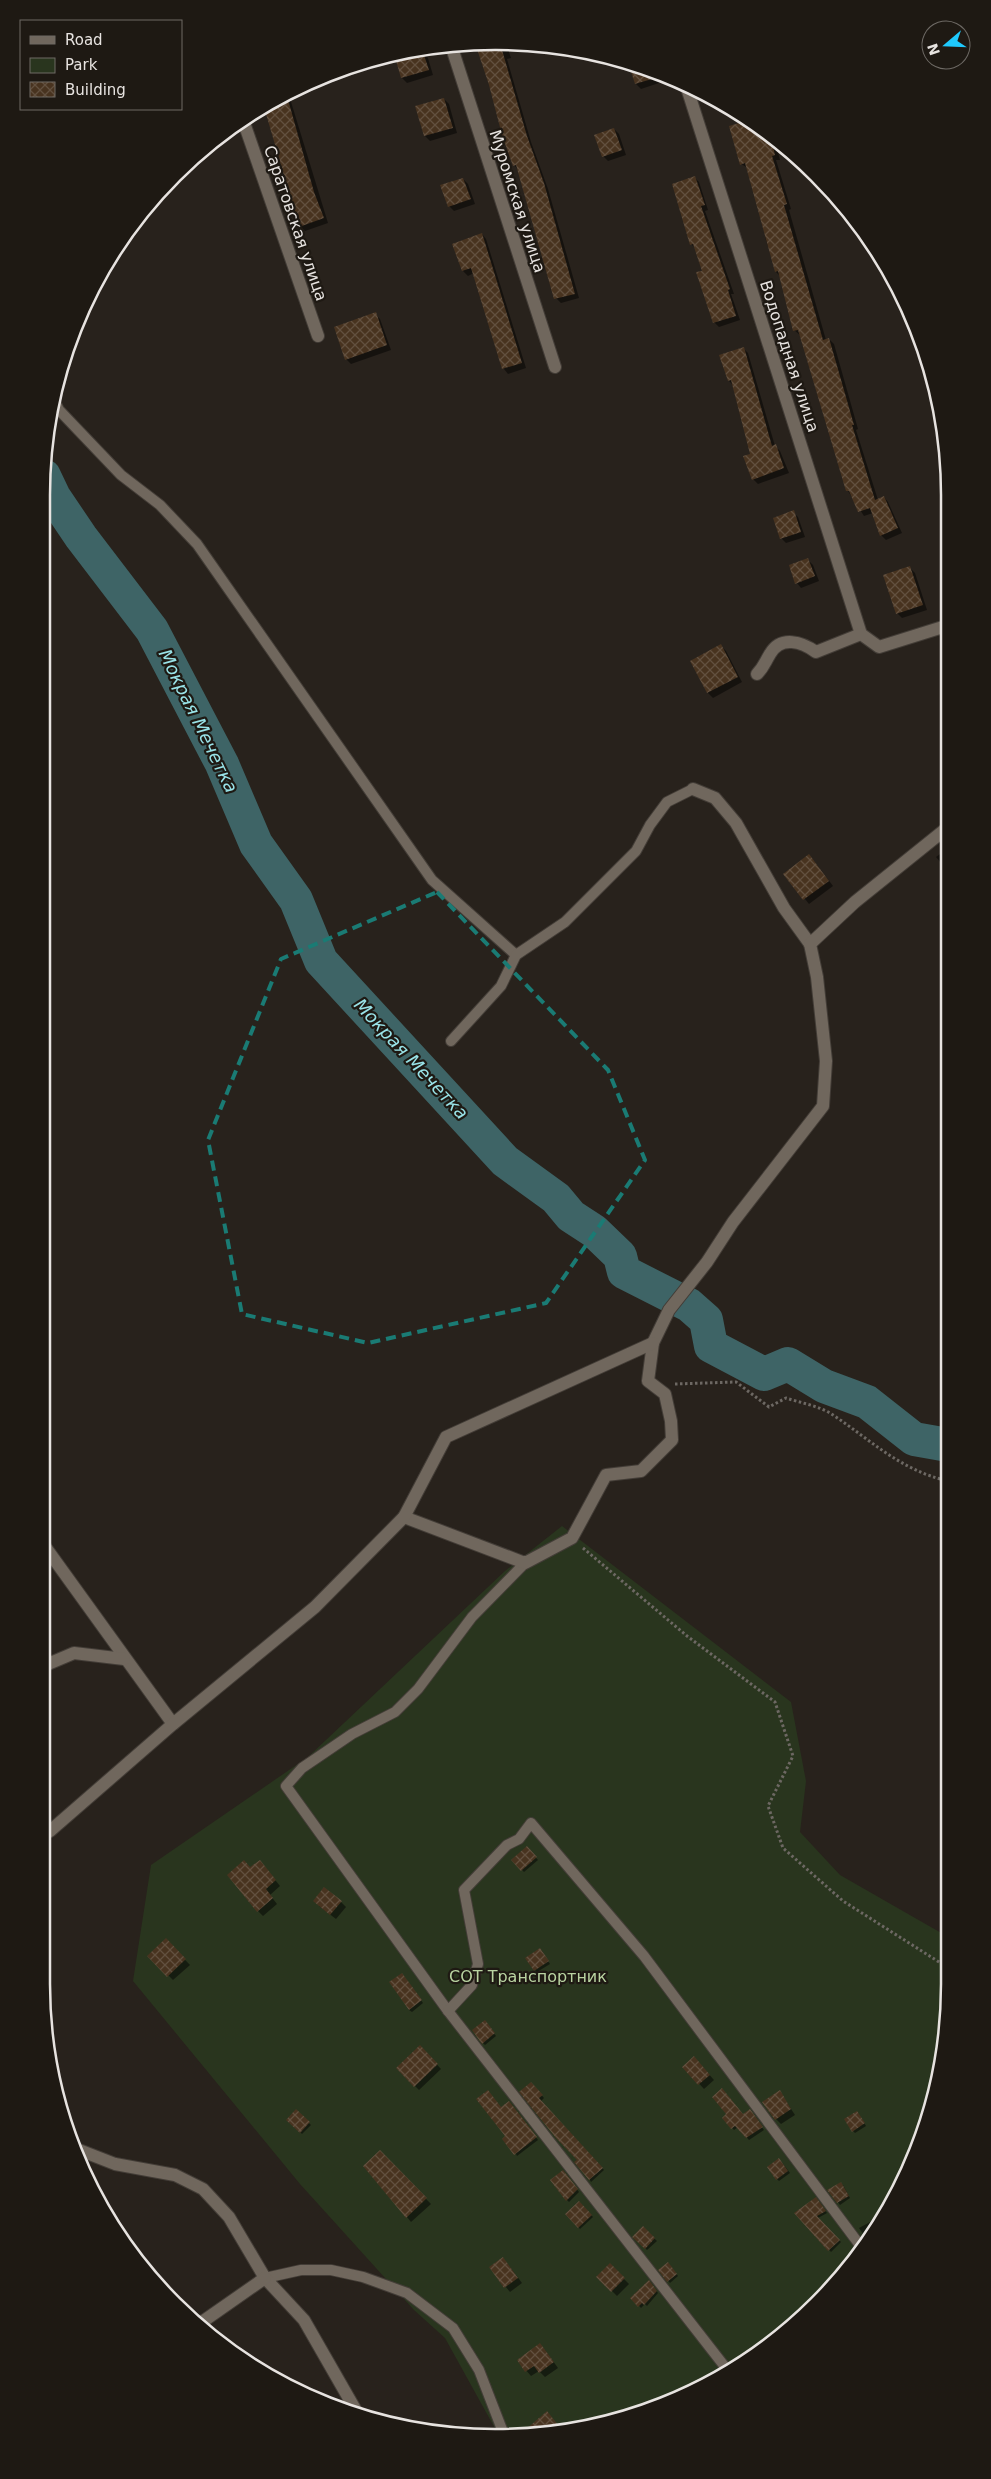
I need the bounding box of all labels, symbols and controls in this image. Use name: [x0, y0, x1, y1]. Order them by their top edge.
legend: [20, 20, 182, 110]
north arrow: [921, 20, 971, 70]
text: Road: [65, 31, 103, 49]
text: N: [924, 41, 943, 57]
text: Park: [65, 56, 98, 74]
text: Building: [65, 81, 126, 99]
street label: Муромская улица: [485, 127, 550, 275]
street label: Саратовская улица: [260, 143, 331, 303]
street label: Водопадная улица: [756, 278, 823, 435]
water label: Мокрая Мечетка: [155, 646, 242, 796]
water label: Мокрая Мечетка: [350, 994, 473, 1123]
park label: СОТ Транспортник: [449, 1967, 607, 1986]

